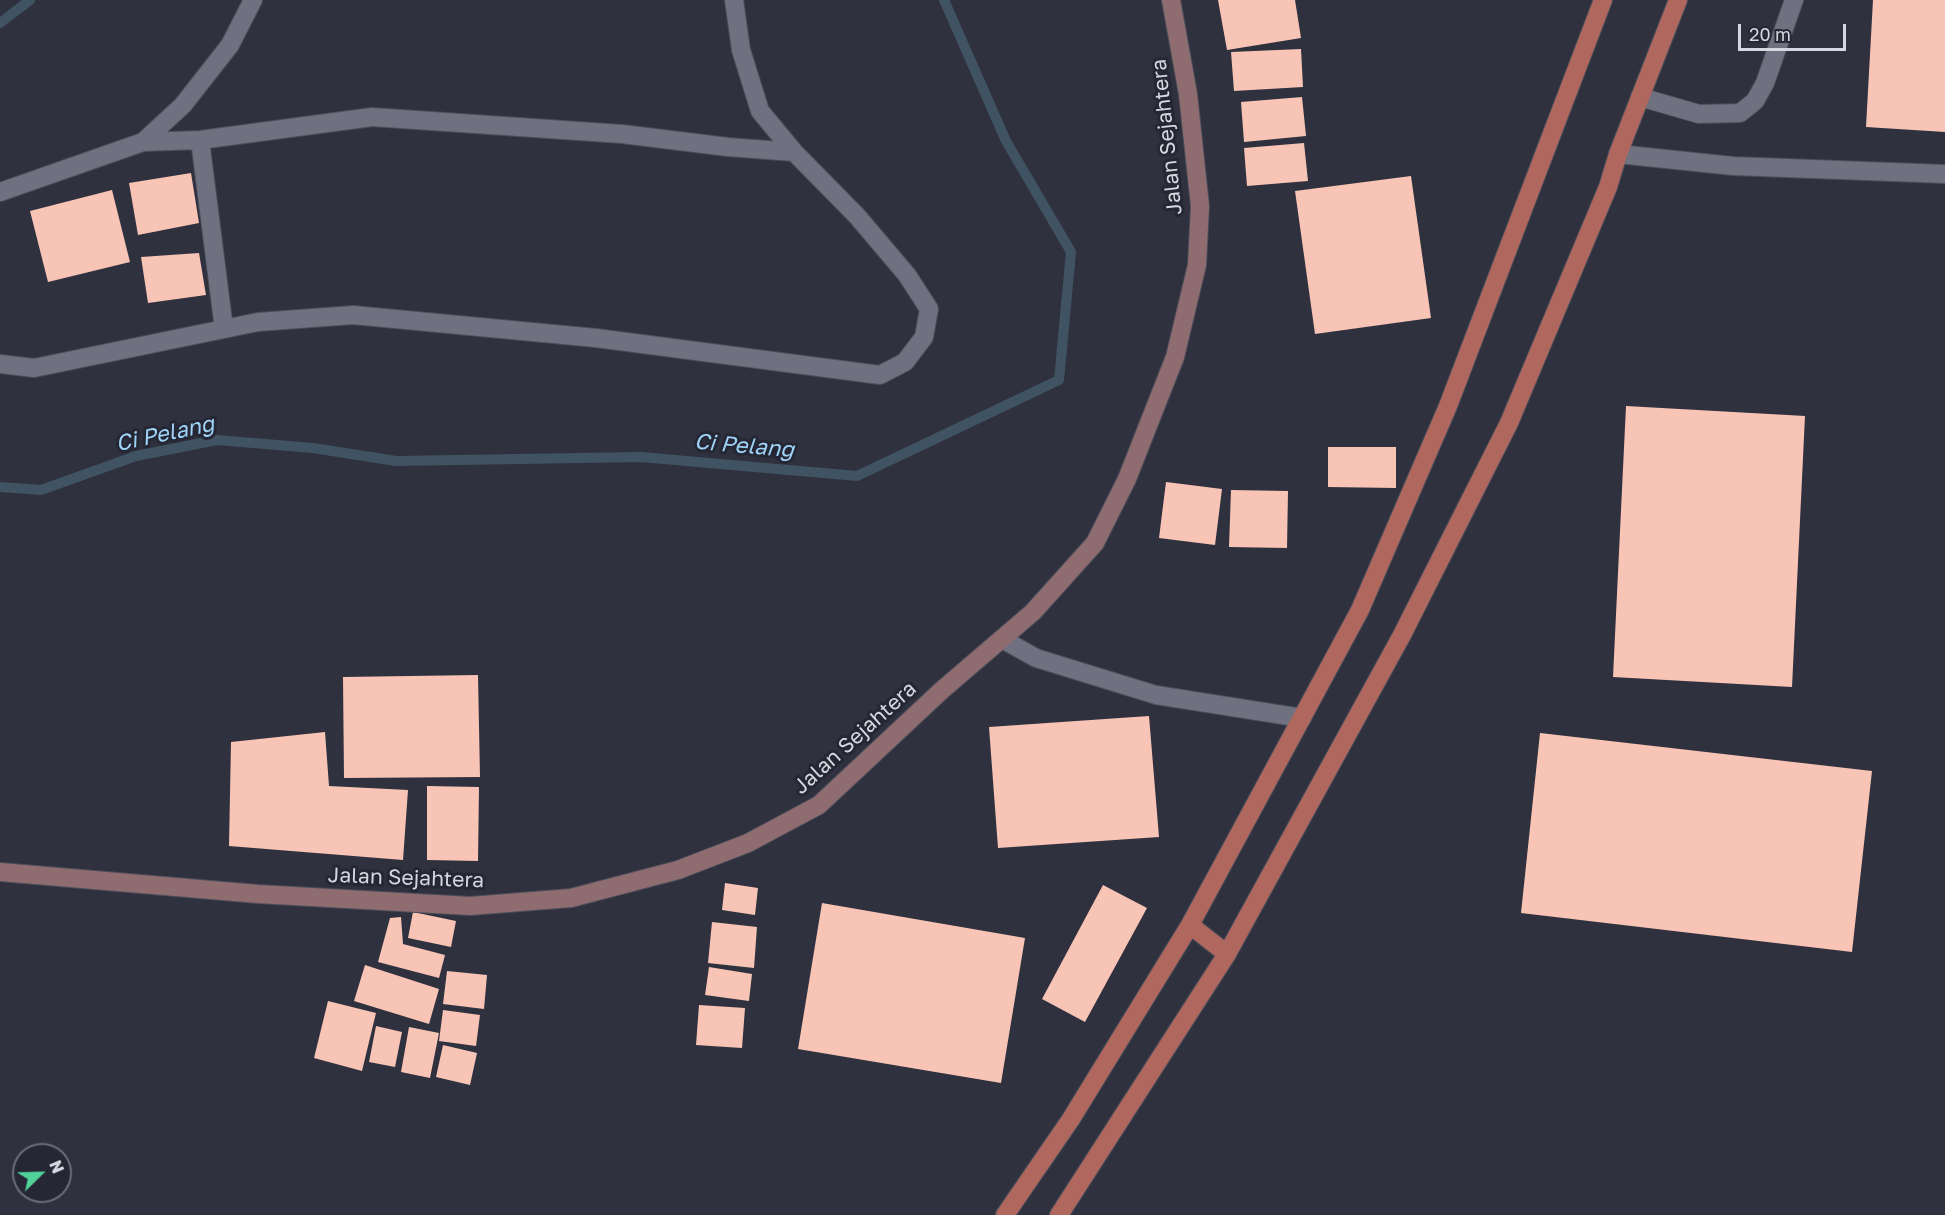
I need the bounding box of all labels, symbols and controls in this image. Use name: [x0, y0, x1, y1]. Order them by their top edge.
scale bar: [1741, 12, 1849, 50]
text: 20 m: [1749, 23, 1791, 45]
street label: Jalan Sejahtera: [1146, 58, 1188, 216]
water label: Ci Pelang: [113, 411, 217, 457]
water label: Ci Pelang: [693, 428, 795, 464]
street label: Jalan Sejahtera: [788, 676, 922, 800]
street label: Jalan Sejahtera: [327, 863, 485, 893]
north arrow: [12, 1143, 72, 1203]
text: N: [45, 1157, 68, 1176]

